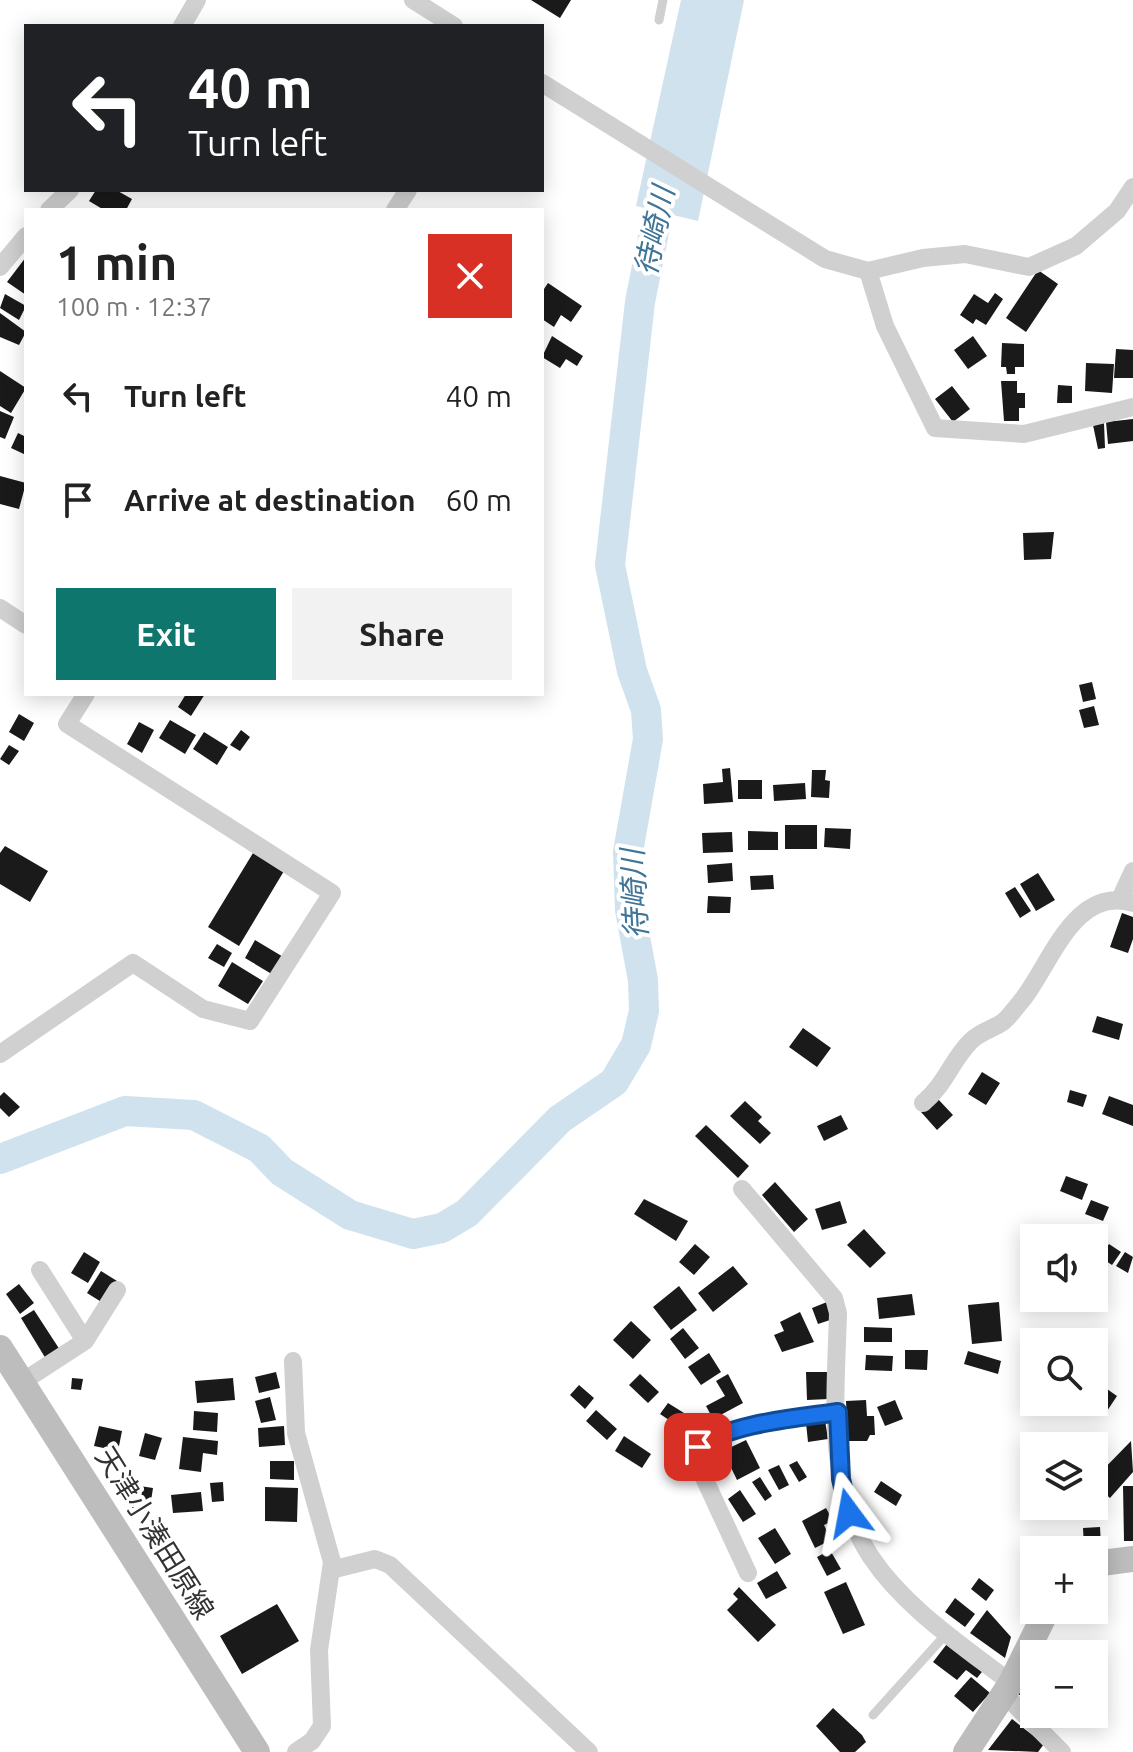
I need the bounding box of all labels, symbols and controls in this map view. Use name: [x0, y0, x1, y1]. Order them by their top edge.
icon: left: [56, 56, 160, 160]
text: 40 m: [188, 56, 313, 119]
text: Turn left: [188, 122, 327, 163]
water label: 待崎川: [628, 180, 681, 278]
button: close: [428, 234, 512, 318]
text: 1 min: [56, 235, 177, 289]
text: 100 m · 12:37: [56, 292, 212, 321]
icon: left: [56, 374, 100, 418]
text: Turn left: [124, 379, 246, 413]
text: 40 m: [445, 379, 512, 413]
icon: arrive: [56, 478, 100, 522]
text: Arrive at destination: [124, 483, 416, 517]
text: 60 m: [445, 483, 512, 517]
button: Exit: [56, 588, 276, 680]
button: Share: [292, 588, 512, 680]
water label: 待崎川: [615, 845, 653, 940]
map controls: [1020, 1224, 1108, 1728]
button: sound: [1020, 1224, 1108, 1312]
button: search: [1020, 1328, 1108, 1416]
pin: [664, 1413, 732, 1481]
icon: arrive: [676, 1425, 720, 1469]
button: layers: [1020, 1432, 1108, 1520]
street label: 天津小湊田原線: [90, 1441, 221, 1624]
position arrow: [807, 1471, 891, 1555]
button: +: [1020, 1536, 1108, 1624]
button: −: [1020, 1640, 1108, 1728]

